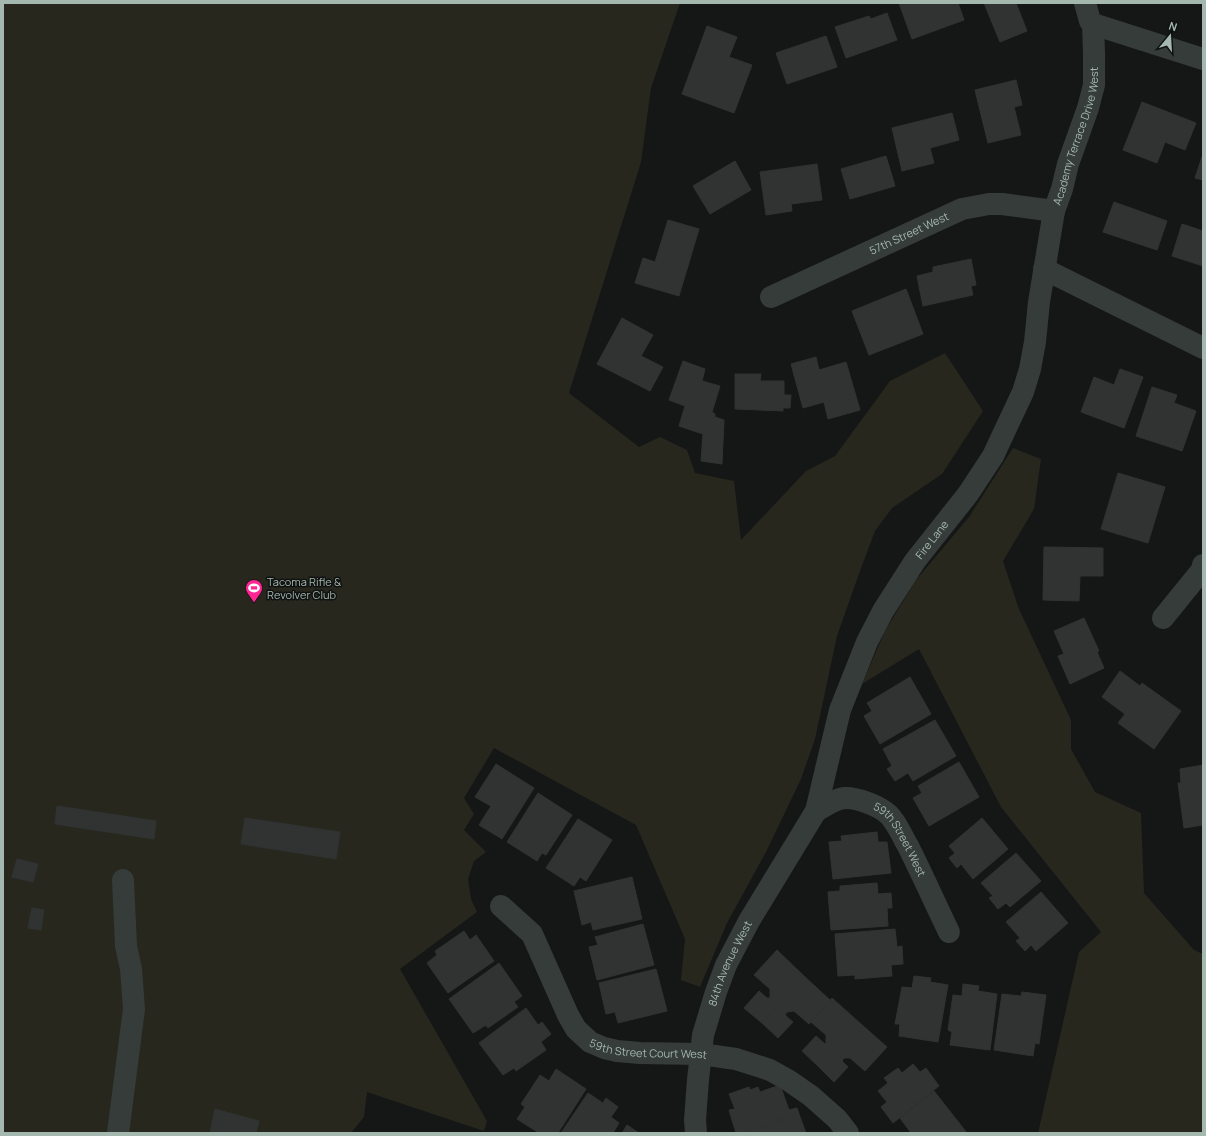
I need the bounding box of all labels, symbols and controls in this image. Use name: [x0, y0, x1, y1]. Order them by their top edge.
north arrow: [1150, 16, 1190, 56]
text: N: [1167, 18, 1179, 34]
street label: Academy Terrace Drive West: [1049, 67, 1102, 207]
street label: 57th Street West: [867, 208, 951, 258]
street label: Fire Lane: [912, 517, 952, 562]
place label: Tacoma Rifle & Revolver Club: [267, 574, 342, 602]
sports icon: Tacoma Rifle & Revolver Club: [244, 578, 264, 603]
street label: 59th Street West: [871, 798, 930, 879]
street label: 84th Avenue West: [704, 918, 755, 1008]
street label: 59th Street Court West: [587, 1035, 708, 1062]

